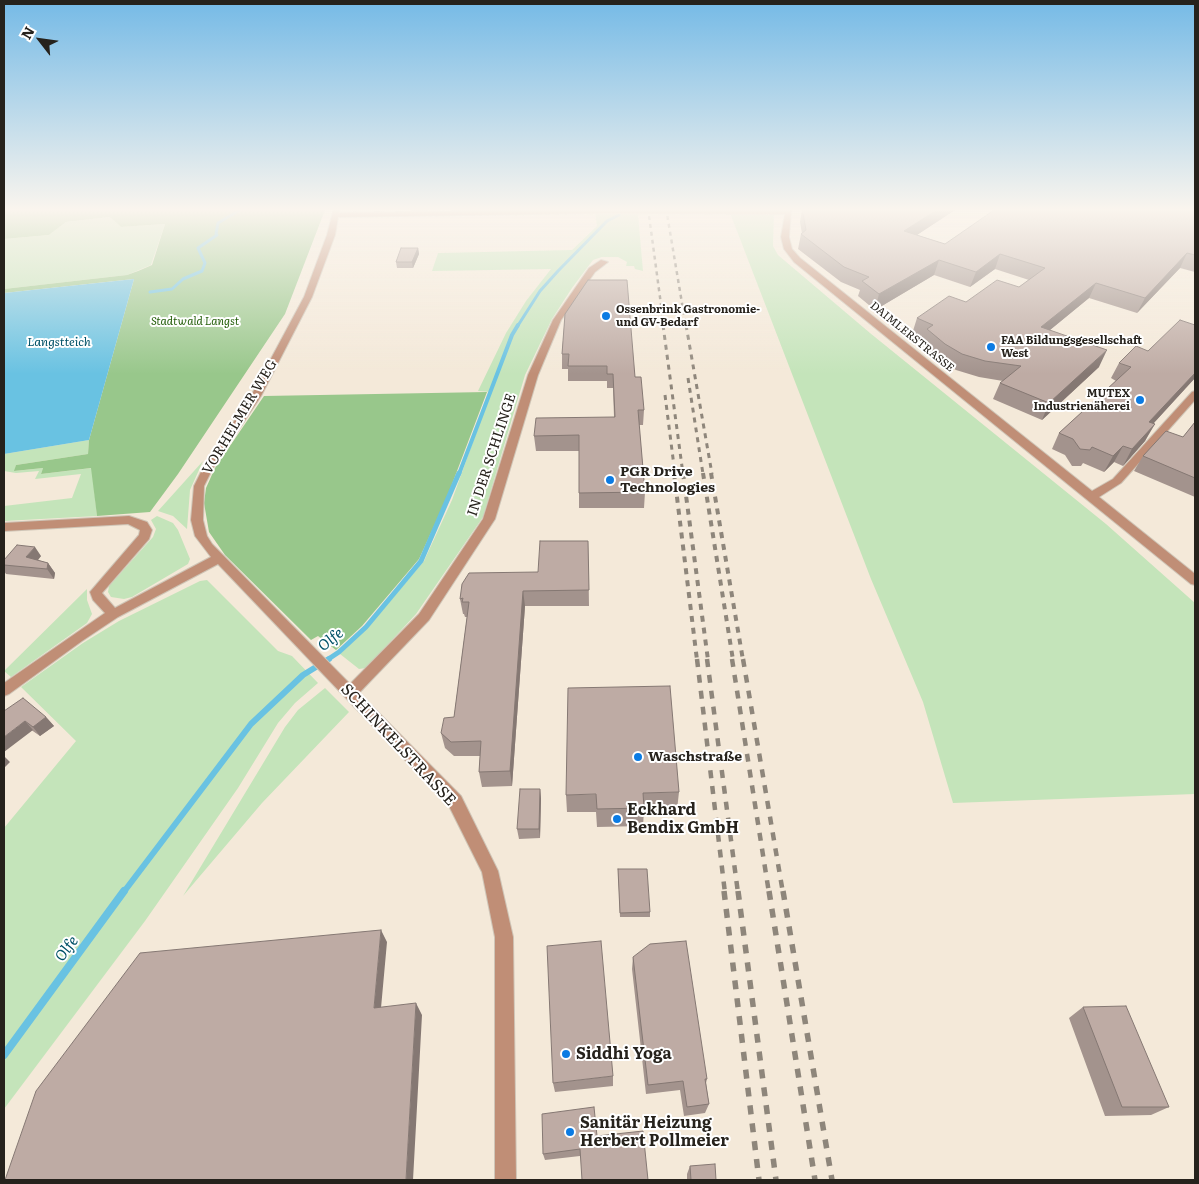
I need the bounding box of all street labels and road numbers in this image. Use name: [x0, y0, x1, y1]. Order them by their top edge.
street label: DAIMLERSTRASSE: [867, 299, 957, 375]
street label: VORHELMER WEG: [199, 357, 281, 477]
street label: IN DER SCHLINGE: [464, 391, 520, 519]
street label: SCHINKELSTRASSE: [336, 680, 460, 810]

